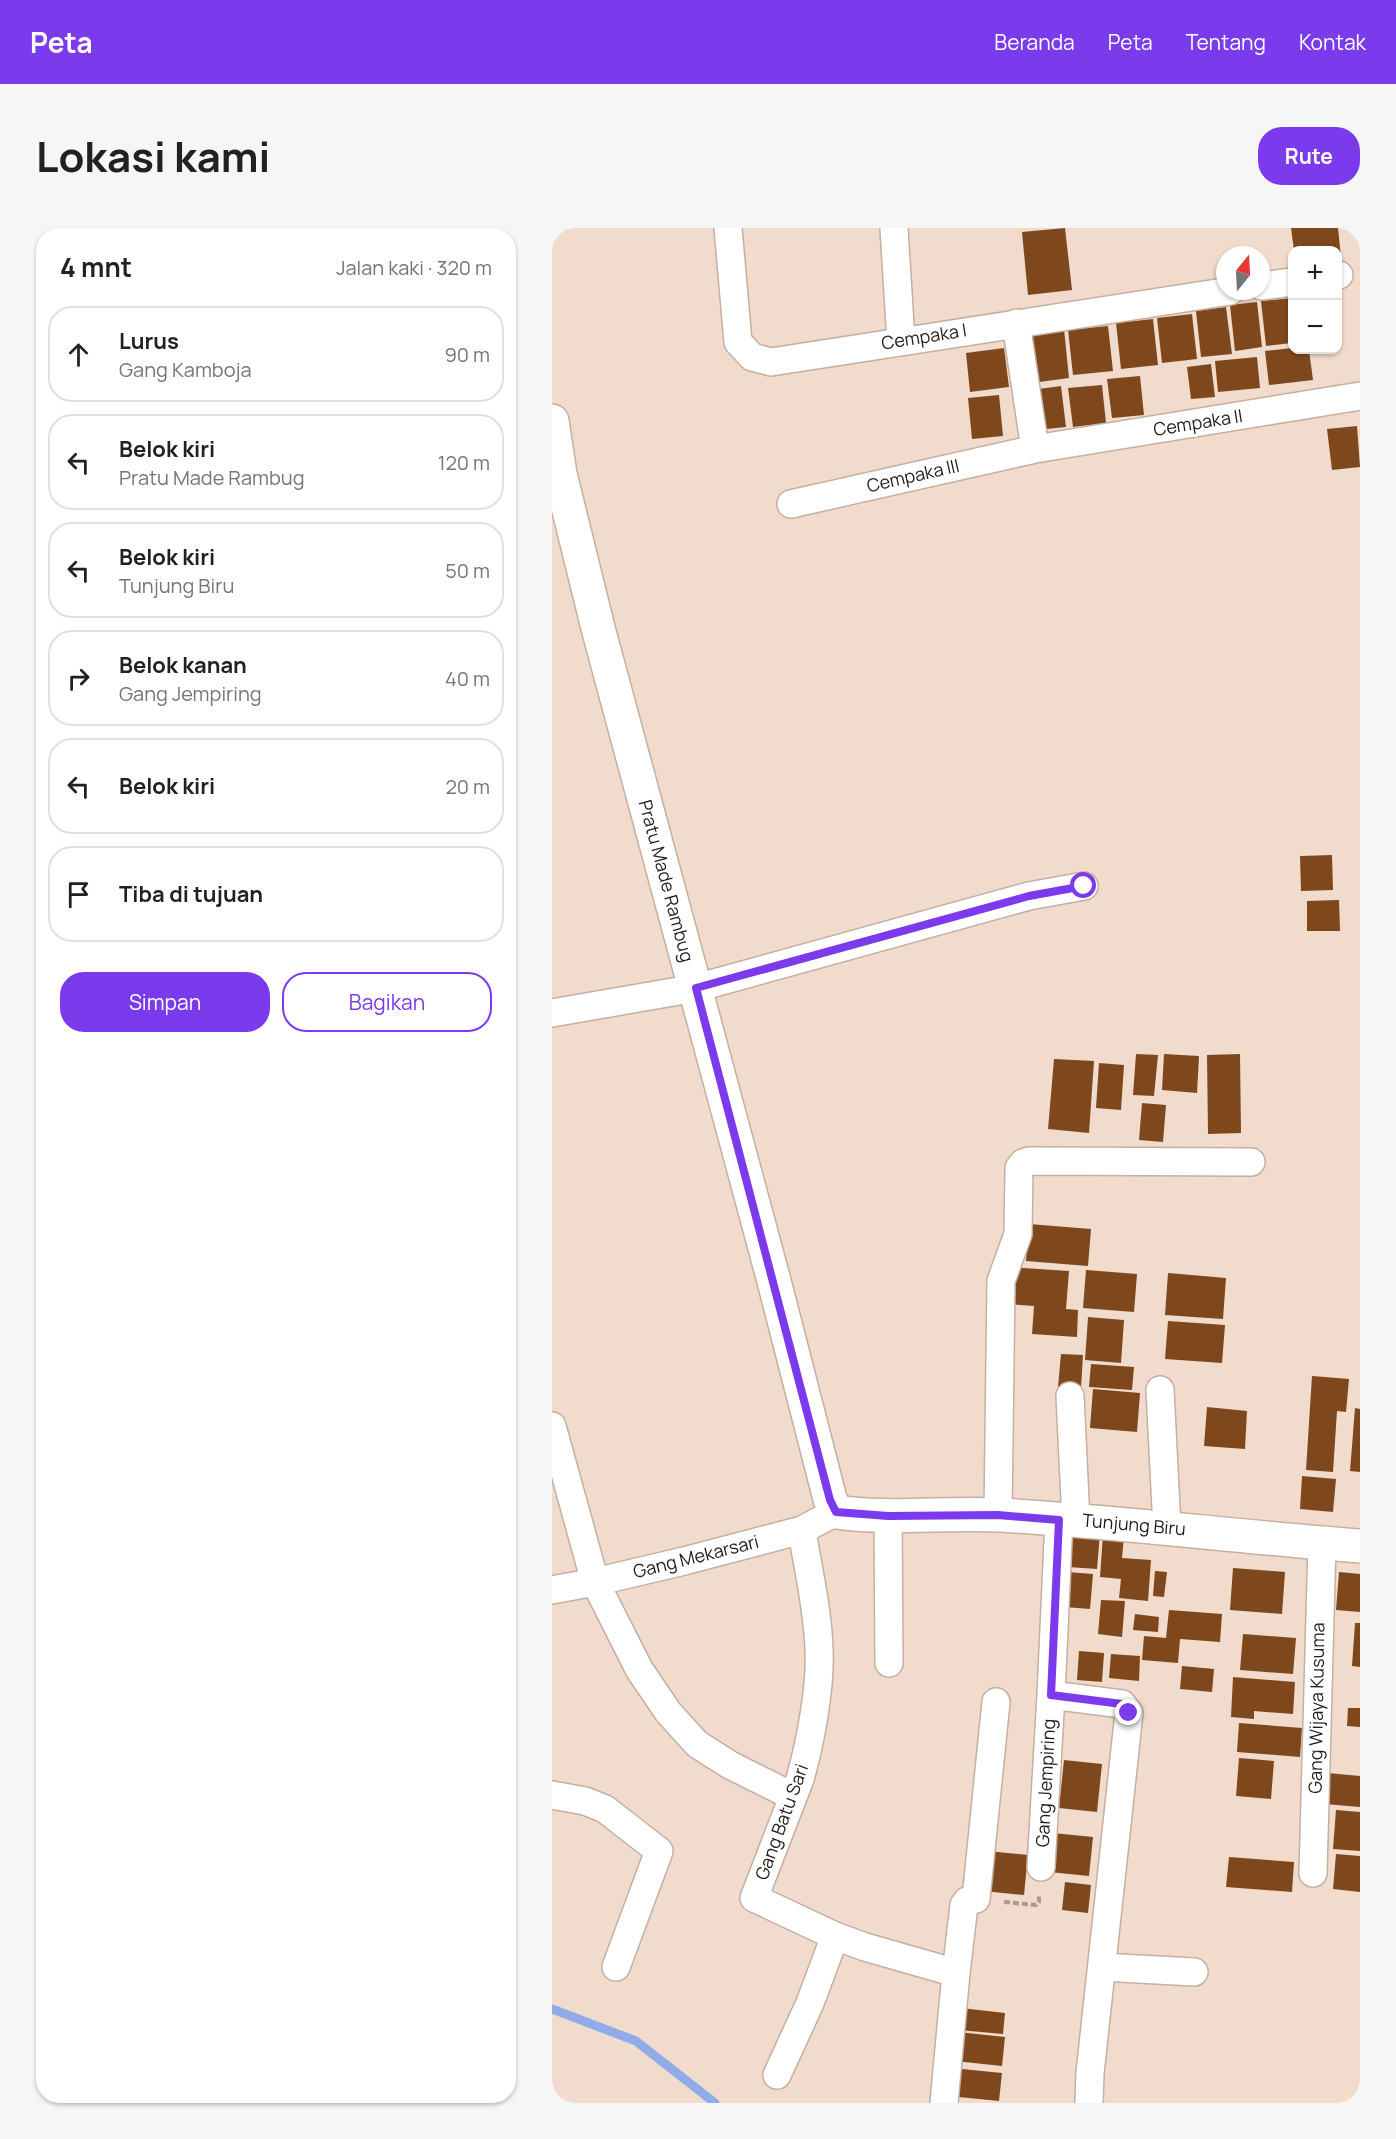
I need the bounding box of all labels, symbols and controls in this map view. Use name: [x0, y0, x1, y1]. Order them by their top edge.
text: Peta: [30, 23, 93, 61]
text: Beranda: [994, 28, 1075, 56]
text: Peta: [1108, 28, 1153, 56]
text: Tentang: [1186, 28, 1266, 56]
text: Kontak: [1299, 28, 1366, 56]
text: Lokasi kami: [36, 127, 270, 185]
button: Rute: [1258, 127, 1360, 185]
north arrow: [1216, 246, 1270, 300]
map controls: [1288, 246, 1342, 354]
button: +: [1288, 246, 1342, 300]
text: 4 mnt: [60, 249, 132, 285]
text: Jalan kaki · 320 m: [336, 254, 492, 281]
button: −: [1288, 300, 1342, 354]
street label: Cempaka I: [880, 317, 968, 355]
text: Lurus: [119, 326, 179, 356]
icon: ahead: [62, 338, 95, 371]
text: 90 m: [444, 341, 490, 368]
text: Gang Kamboja: [119, 356, 252, 383]
street label: Cempaka II: [1152, 403, 1244, 441]
text: Belok kiri: [119, 434, 215, 464]
icon: left: [62, 446, 95, 479]
text: 120 m: [438, 449, 490, 476]
street label: Cempaka III: [864, 453, 961, 497]
text: Pratu Made Rambug: [119, 464, 305, 491]
text: Belok kiri: [119, 542, 215, 572]
icon: left: [62, 554, 95, 587]
text: 50 m: [445, 557, 490, 584]
text: Tunjung Biru: [119, 572, 234, 599]
text: Belok kanan: [119, 650, 247, 680]
icon: right: [62, 662, 95, 695]
text: 40 m: [445, 665, 490, 692]
text: Gang Jempiring: [119, 680, 262, 707]
icon: left: [62, 770, 95, 803]
text: Belok kiri: [119, 771, 215, 801]
text: 20 m: [445, 773, 490, 800]
street label: Pratu Made Rambug: [634, 797, 700, 965]
route start: [1070, 872, 1096, 898]
icon: arrive: [62, 878, 95, 911]
text: Tiba di tujuan: [119, 879, 263, 909]
button: Simpan: [60, 972, 270, 1032]
button: Bagikan: [282, 972, 492, 1032]
street label: Tunjung Biru: [1081, 1508, 1187, 1540]
street label: Gang Mekarsari: [631, 1529, 761, 1583]
street label: Gang Wijaya Kusuma: [1303, 1622, 1329, 1794]
route end: [1115, 1699, 1141, 1725]
street label: Gang Jempiring: [1030, 1718, 1060, 1848]
street label: Gang Batu Sari: [749, 1760, 813, 1883]

